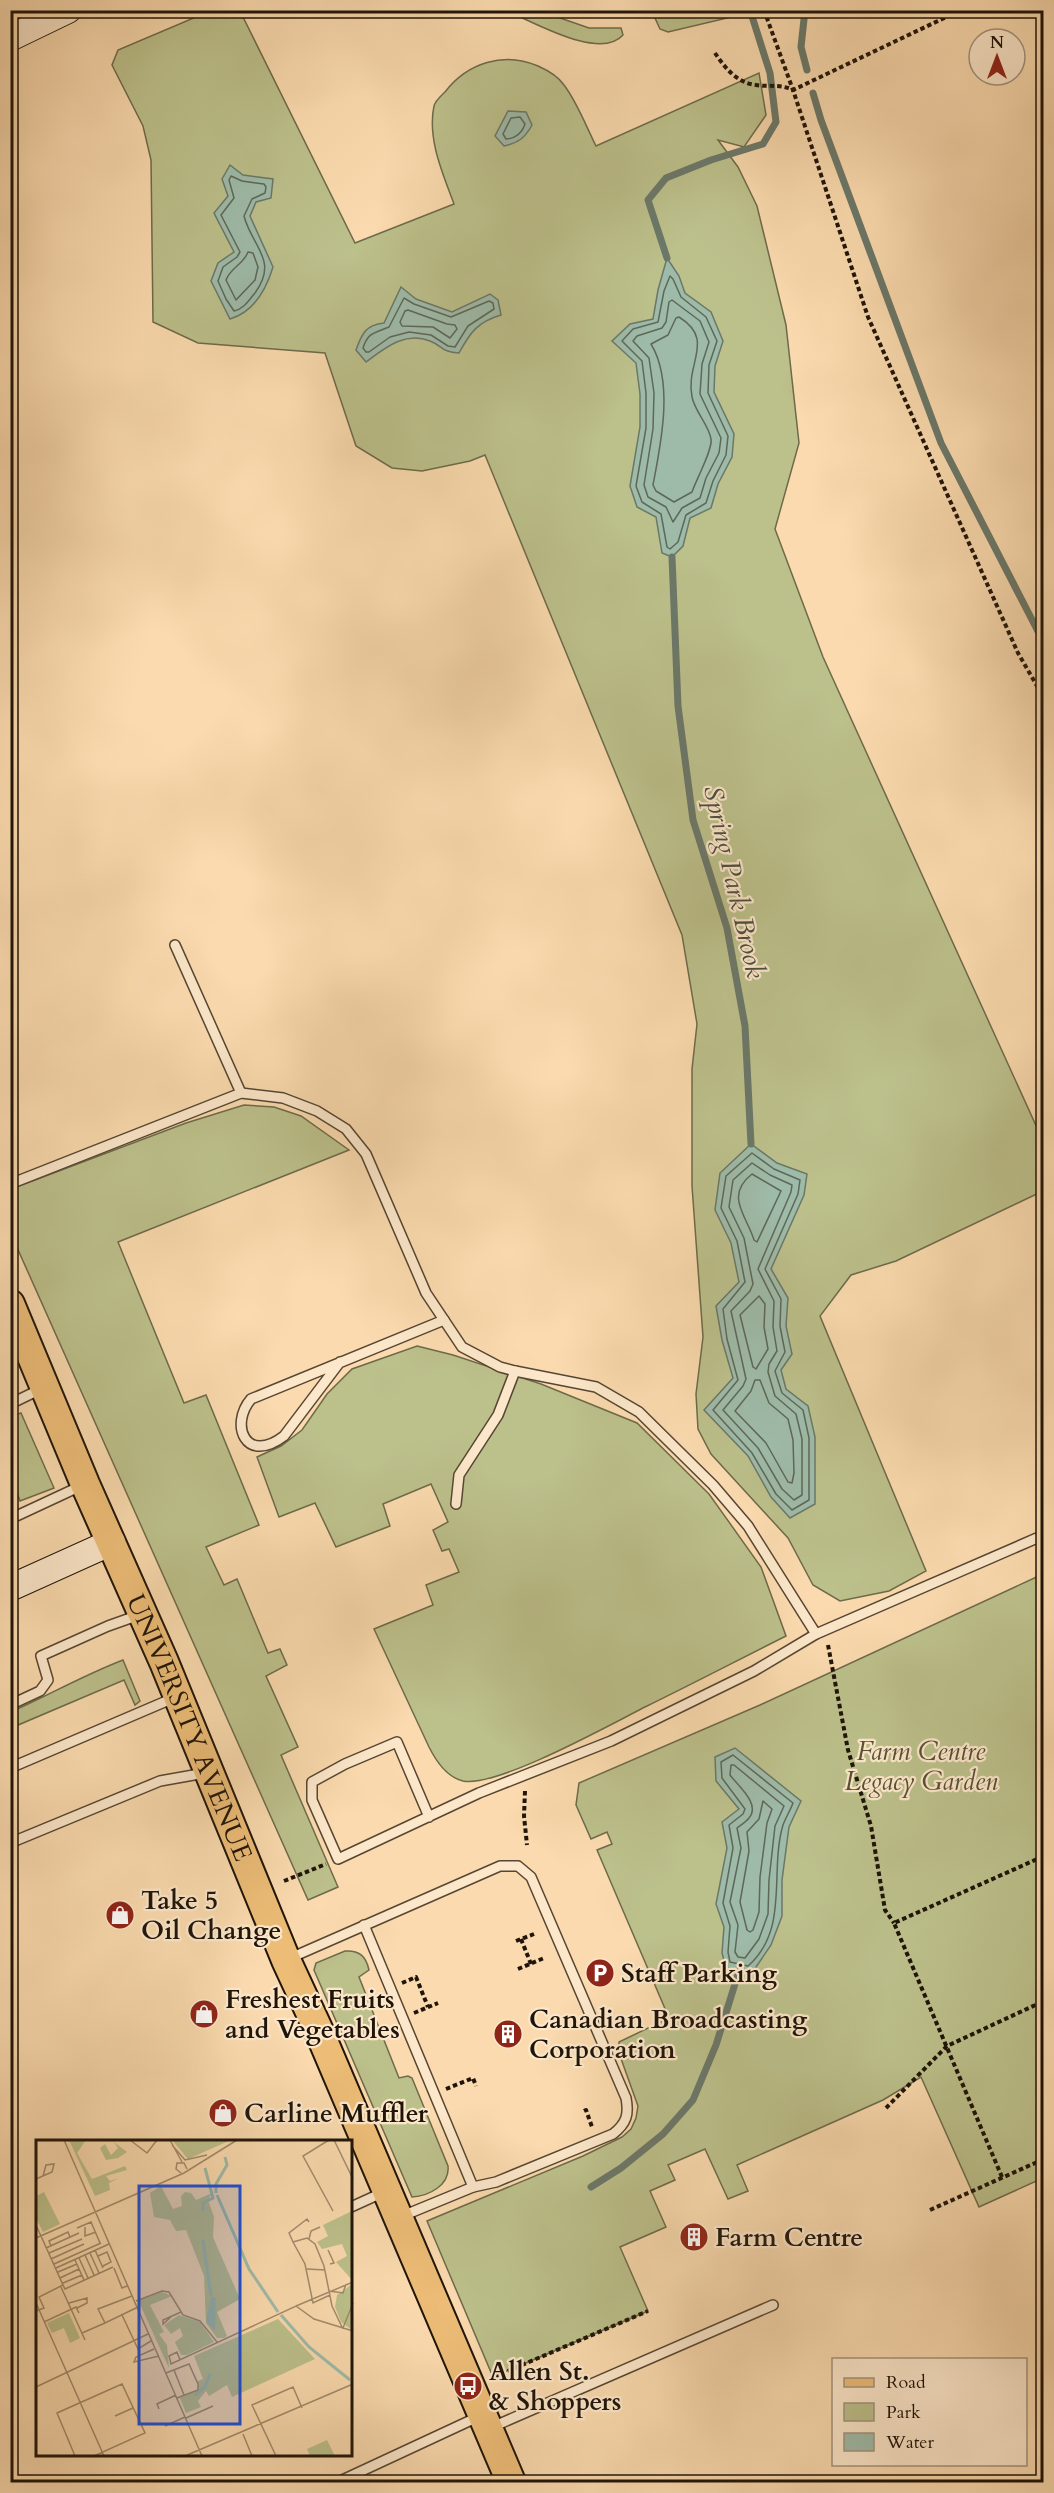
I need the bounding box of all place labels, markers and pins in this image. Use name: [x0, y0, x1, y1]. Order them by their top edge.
place label: Take 5 Oil Change: [141, 1883, 281, 1948]
shop icon: Take 5 Oil Change: [104, 1899, 136, 1931]
place label: Staff Parking: [621, 1956, 777, 1991]
parking icon: Staff Parking: [584, 1957, 616, 1989]
place label: Freshest Fruits and Vegetables: [225, 1982, 400, 2047]
shop icon: Freshest Fruits and Vegetables: [188, 1998, 220, 2030]
place label: Canadian Broadcasting Corporation: [529, 2002, 808, 2067]
building icon: Canadian Broadcasting Corporation: [492, 2018, 524, 2050]
place label: Carline Muffler: [244, 2096, 429, 2131]
shop icon: Carline Muffler: [207, 2097, 239, 2129]
place label: Farm Centre: [715, 2220, 863, 2255]
building icon: Farm Centre: [678, 2221, 710, 2253]
place label: Allen St. & Shoppers: [489, 2354, 621, 2419]
bus stop icon: Allen St. & Shoppers: [452, 2370, 484, 2402]

